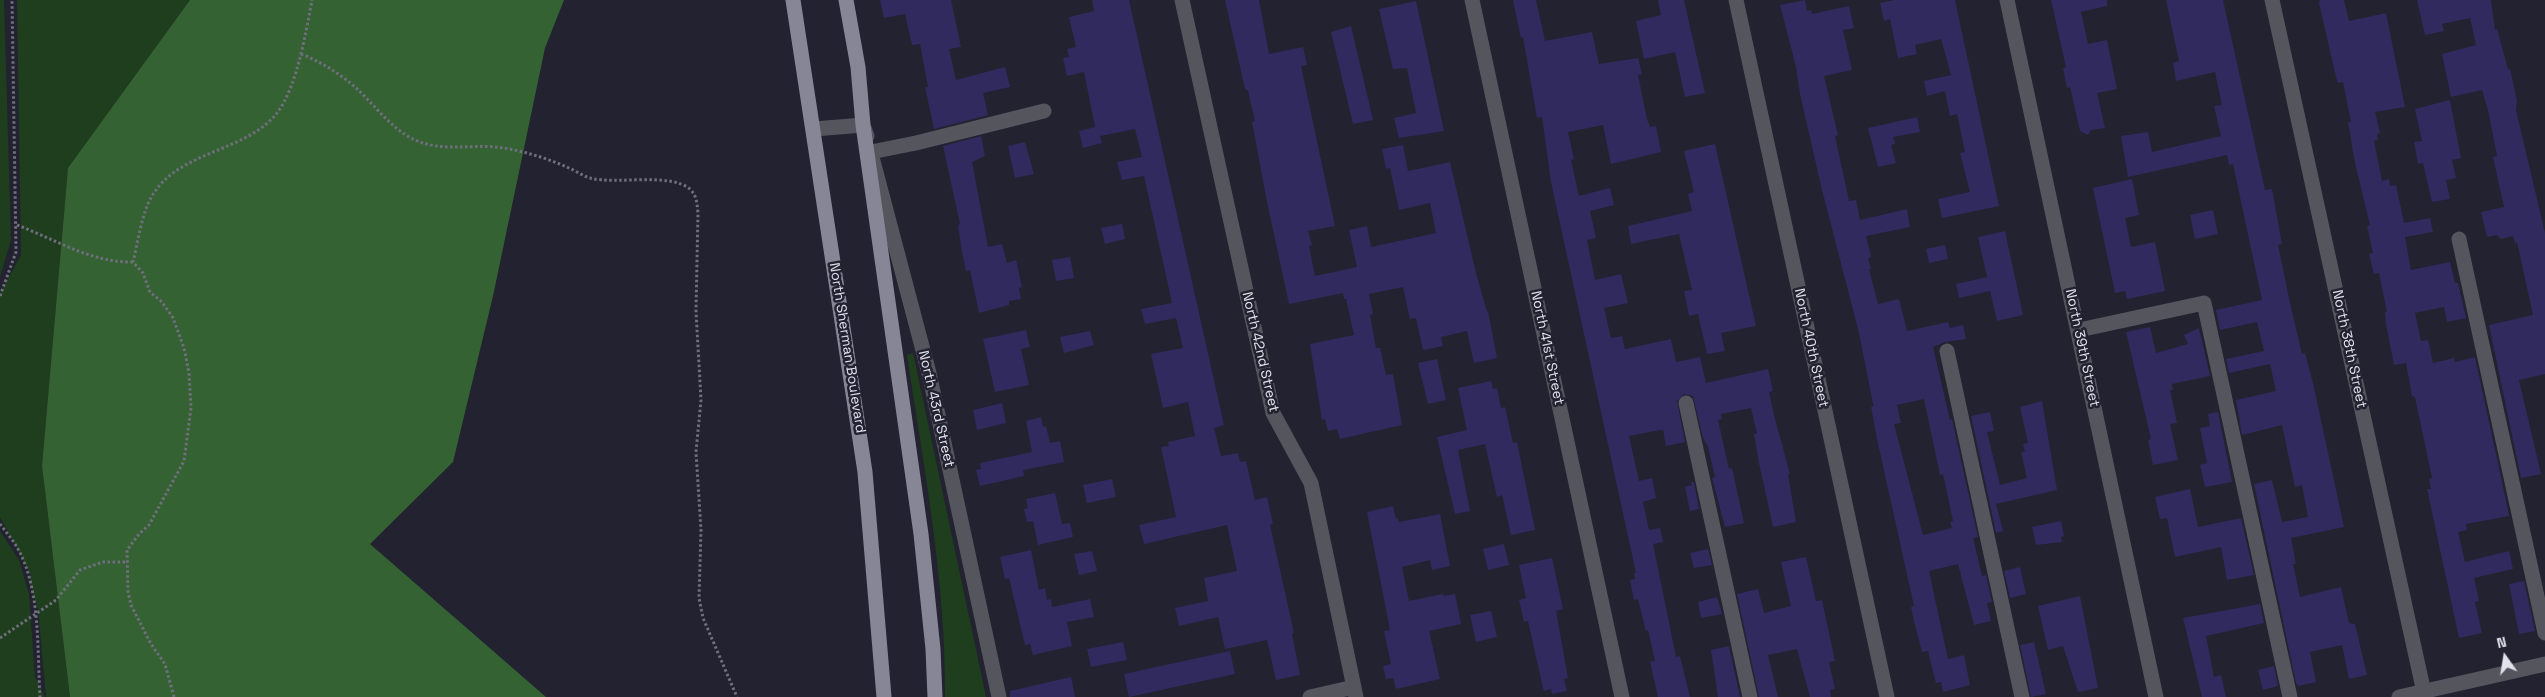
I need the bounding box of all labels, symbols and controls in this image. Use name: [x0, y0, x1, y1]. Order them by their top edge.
street label: North Sherman Boulevard: [825, 262, 869, 434]
street label: North 40th Street: [1790, 287, 1832, 409]
street label: North 39th Street: [2061, 287, 2103, 409]
street label: North 38th Street: [2328, 288, 2370, 410]
street label: North 41st Street: [1527, 289, 1567, 407]
street label: North 42nd Street: [1238, 290, 1282, 414]
street label: North 43rd Street: [914, 349, 958, 469]
north arrow: [2480, 632, 2530, 682]
text: N: [2495, 633, 2508, 652]

